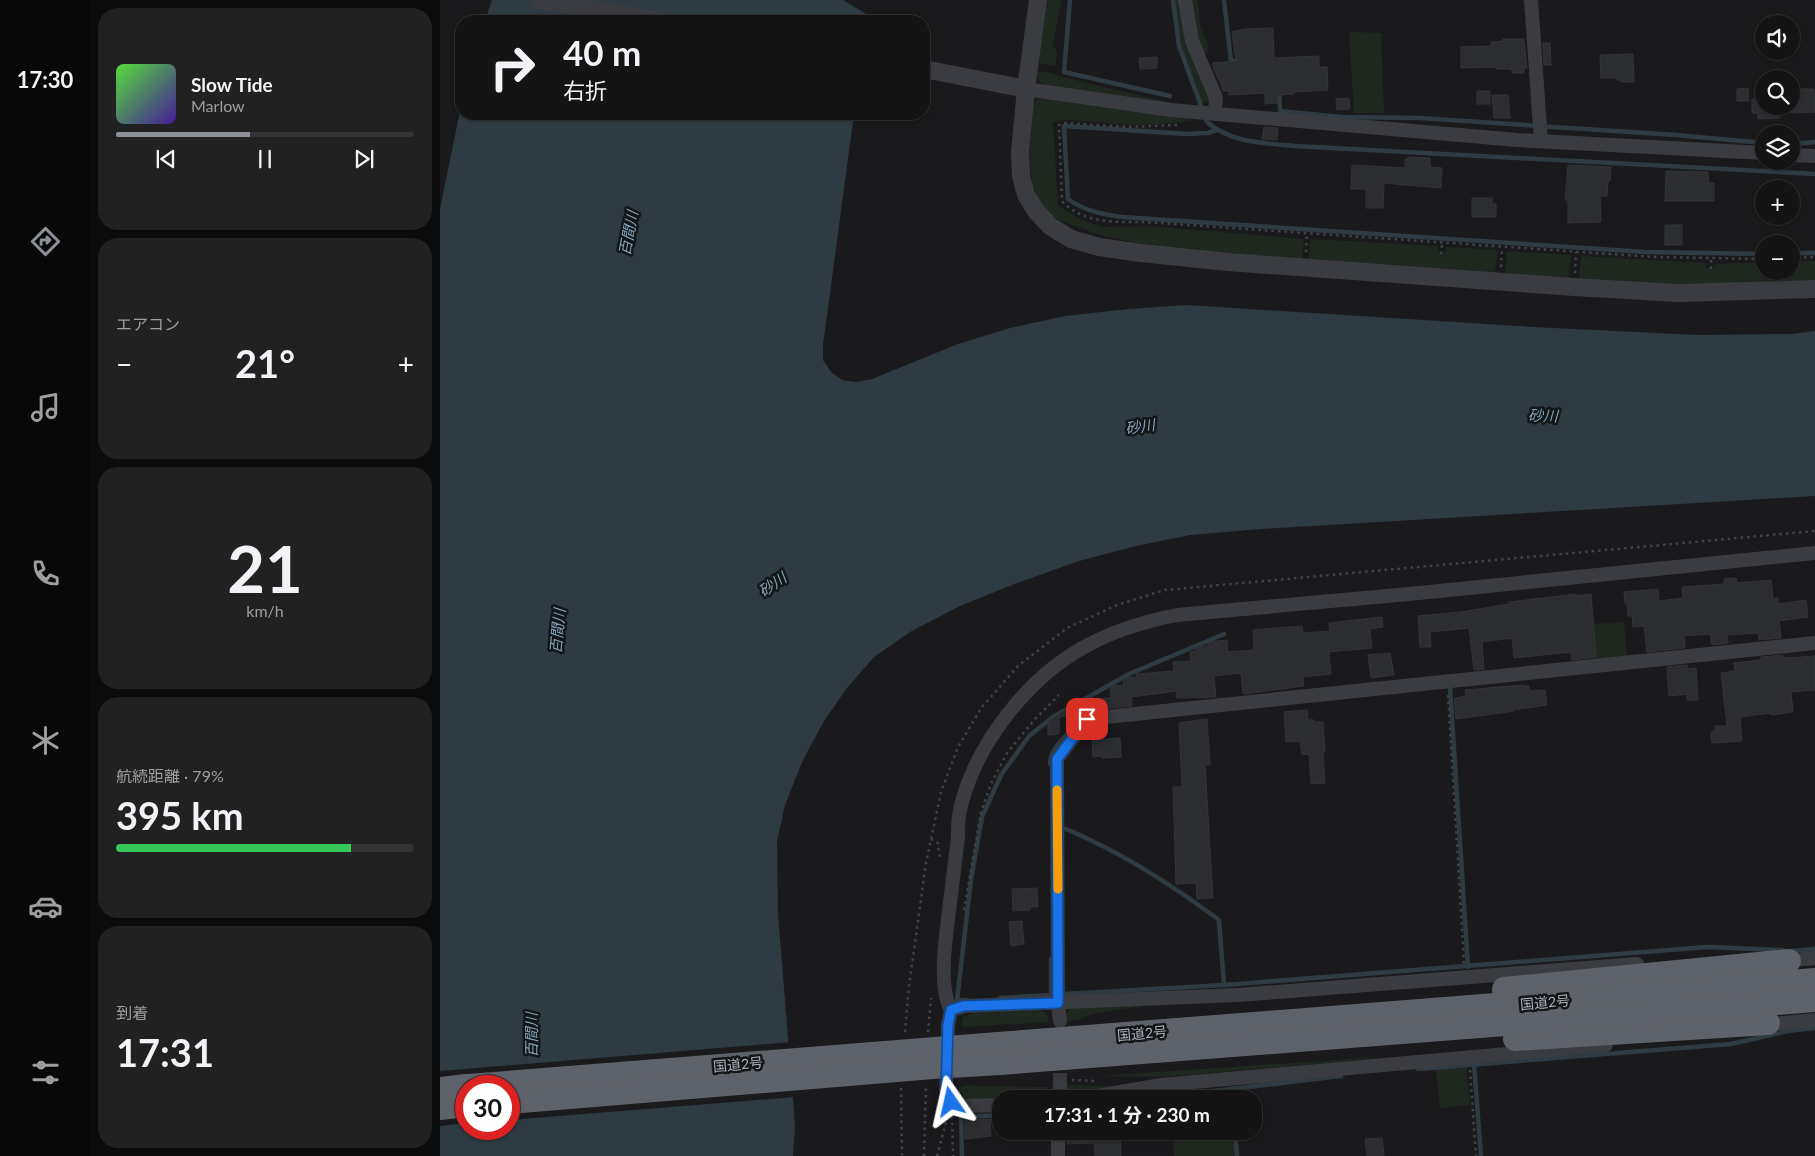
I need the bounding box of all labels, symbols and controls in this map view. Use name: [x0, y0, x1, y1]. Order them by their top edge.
map controls: [1755, 15, 1800, 280]
button: sound: [1755, 15, 1800, 60]
text: 40 m: [563, 31, 641, 73]
icon: right: [480, 35, 545, 100]
text: 17:30: [17, 66, 73, 93]
button: search: [1755, 70, 1800, 115]
text: Slow Tide: [191, 73, 273, 96]
text: 右折: [563, 77, 607, 104]
text: Marlow: [191, 96, 245, 115]
button: layers: [1755, 125, 1800, 170]
icon: previous: [152, 145, 180, 173]
icon: pause: [251, 145, 279, 173]
icon: next: [350, 145, 378, 173]
button: +: [1755, 180, 1800, 225]
water label: 百間川: [615, 207, 642, 257]
icon: directions: [28, 224, 63, 259]
button: −: [1755, 235, 1800, 280]
text: エアコン: [116, 314, 180, 333]
text: 21°: [235, 340, 295, 386]
text: −: [116, 347, 132, 381]
text: +: [398, 347, 414, 381]
icon: music: [28, 390, 63, 425]
water label: 砂川: [1528, 405, 1560, 425]
water label: 砂川: [1124, 415, 1158, 437]
text: 21: [227, 529, 303, 607]
icon: phone: [28, 556, 63, 591]
water label: 砂川: [755, 567, 791, 600]
text: km/h: [246, 601, 284, 620]
water label: 百間川: [546, 606, 568, 654]
pin: [1066, 698, 1108, 740]
icon: arrive: [1073, 705, 1101, 733]
icon: climate: [28, 723, 63, 758]
text: 航続距離 · 79%: [116, 766, 224, 785]
text: 395 km: [116, 792, 244, 838]
icon: car: [28, 889, 63, 924]
street label: 国道2号: [1519, 991, 1571, 1013]
text: 到着: [116, 1003, 148, 1022]
water label: 百間川: [522, 1011, 540, 1058]
street label: 国道2号: [1116, 1022, 1168, 1044]
text: 17:31: [116, 1029, 214, 1075]
street label: 国道2号: [712, 1053, 764, 1075]
icon: filters: [28, 1055, 63, 1090]
speed limit sign: 30: [455, 1075, 520, 1140]
position arrow: [924, 1075, 976, 1127]
text: 17:31 · 1 分 · 230 m: [1044, 1103, 1210, 1126]

